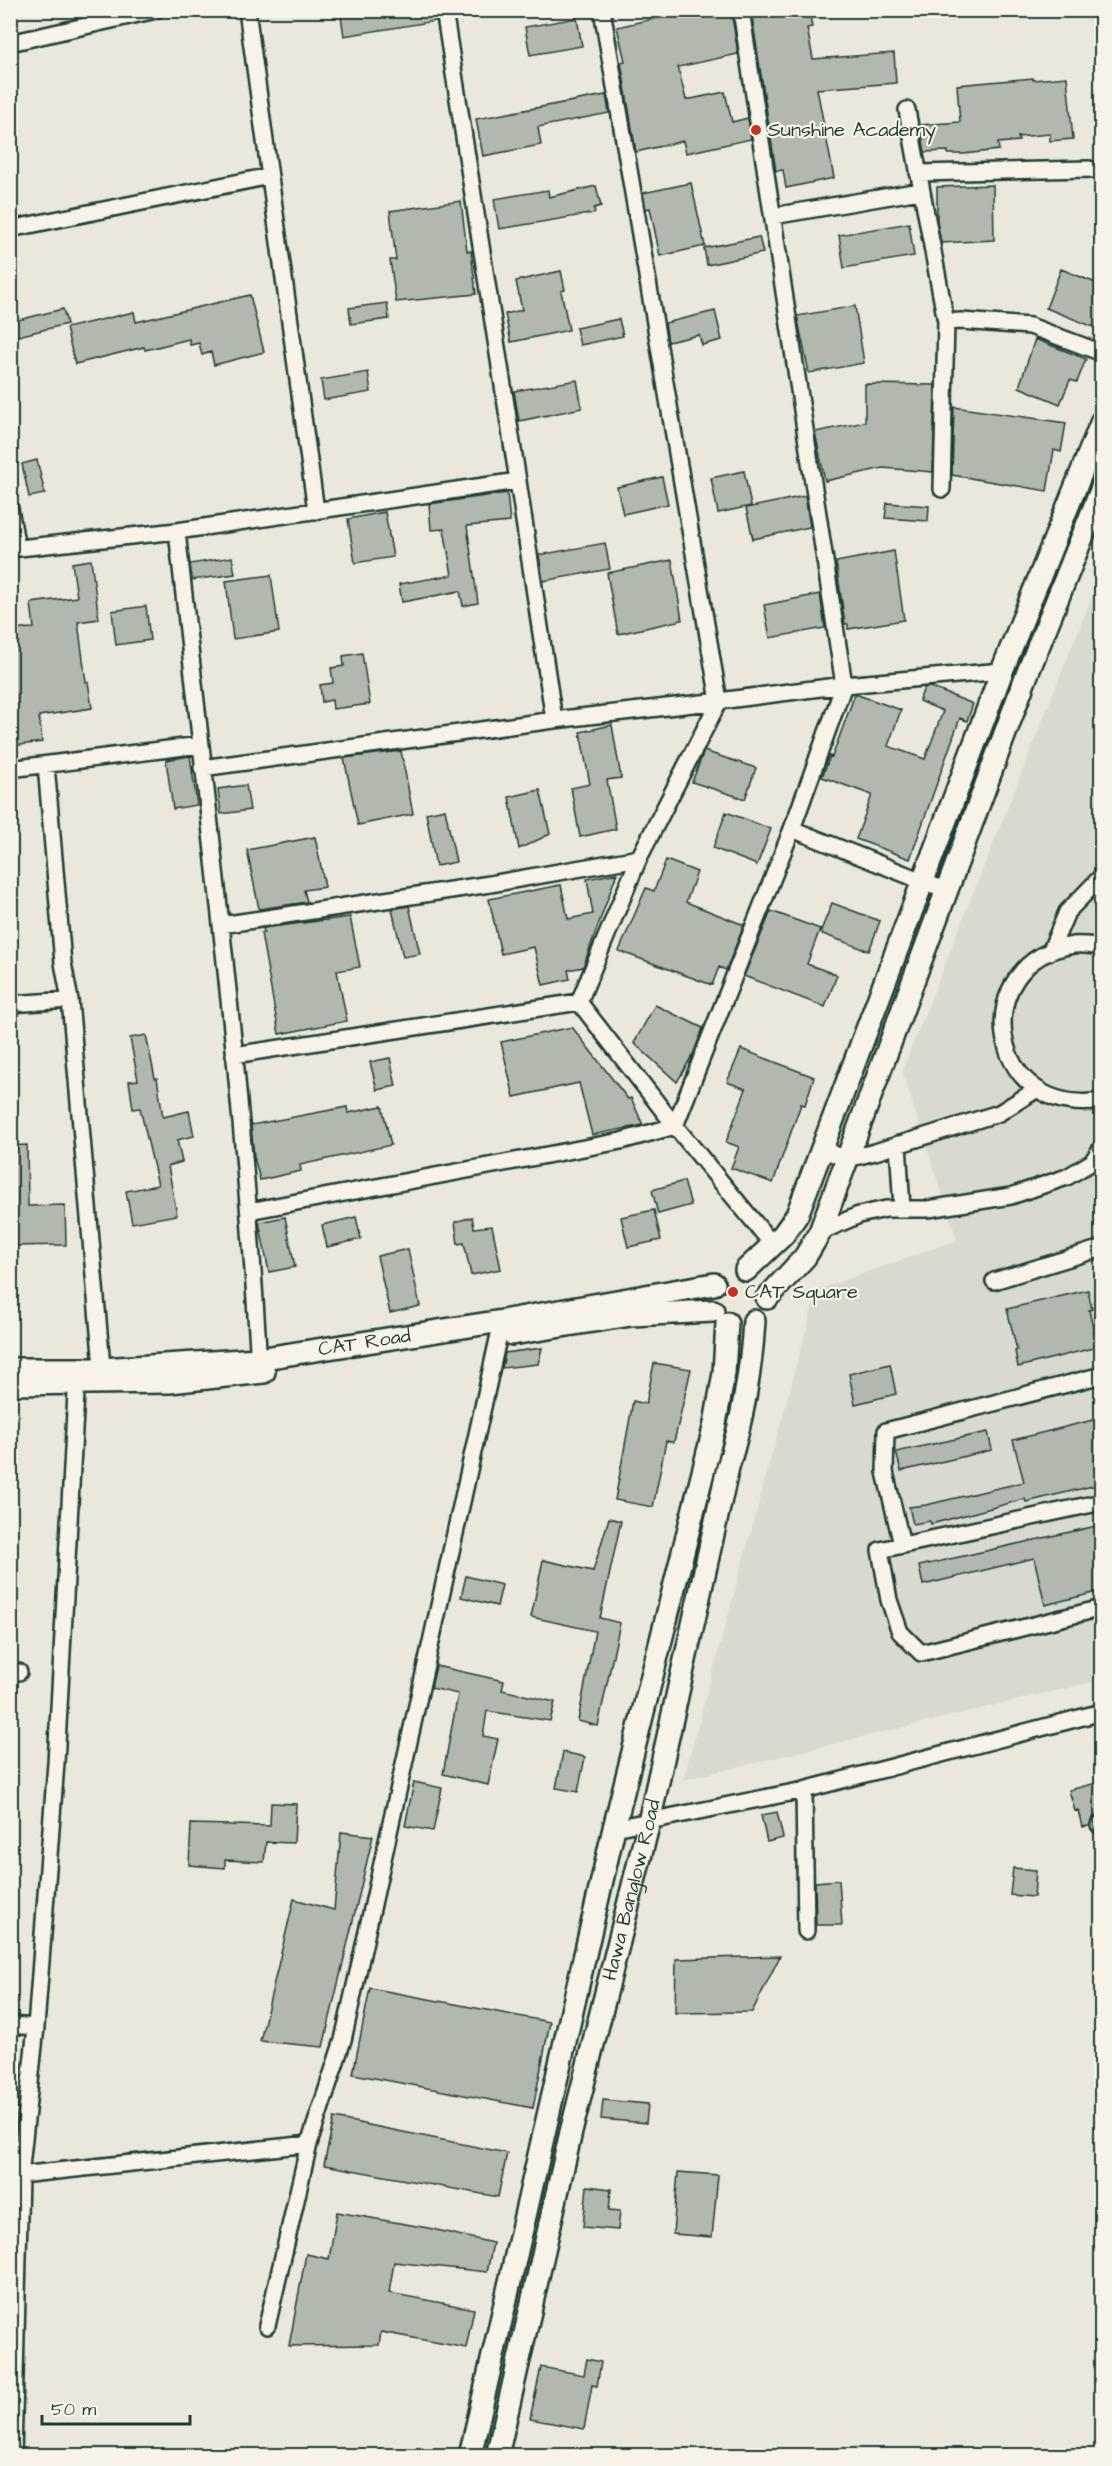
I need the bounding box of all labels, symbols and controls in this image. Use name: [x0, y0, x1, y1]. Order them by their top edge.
place label: Sunshine Academy: [768, 116, 936, 145]
marker: Sunshine Academy: [749, 123, 763, 137]
place label: CAT Square: [745, 1278, 858, 1306]
marker: CAT Square: [726, 1285, 740, 1299]
street label: CAT Road: [316, 1321, 413, 1363]
street label: Hawa Banglow Road: [596, 1797, 668, 1983]
scale bar: [42, 2388, 190, 2426]
text: 50 m: [51, 2397, 96, 2422]

